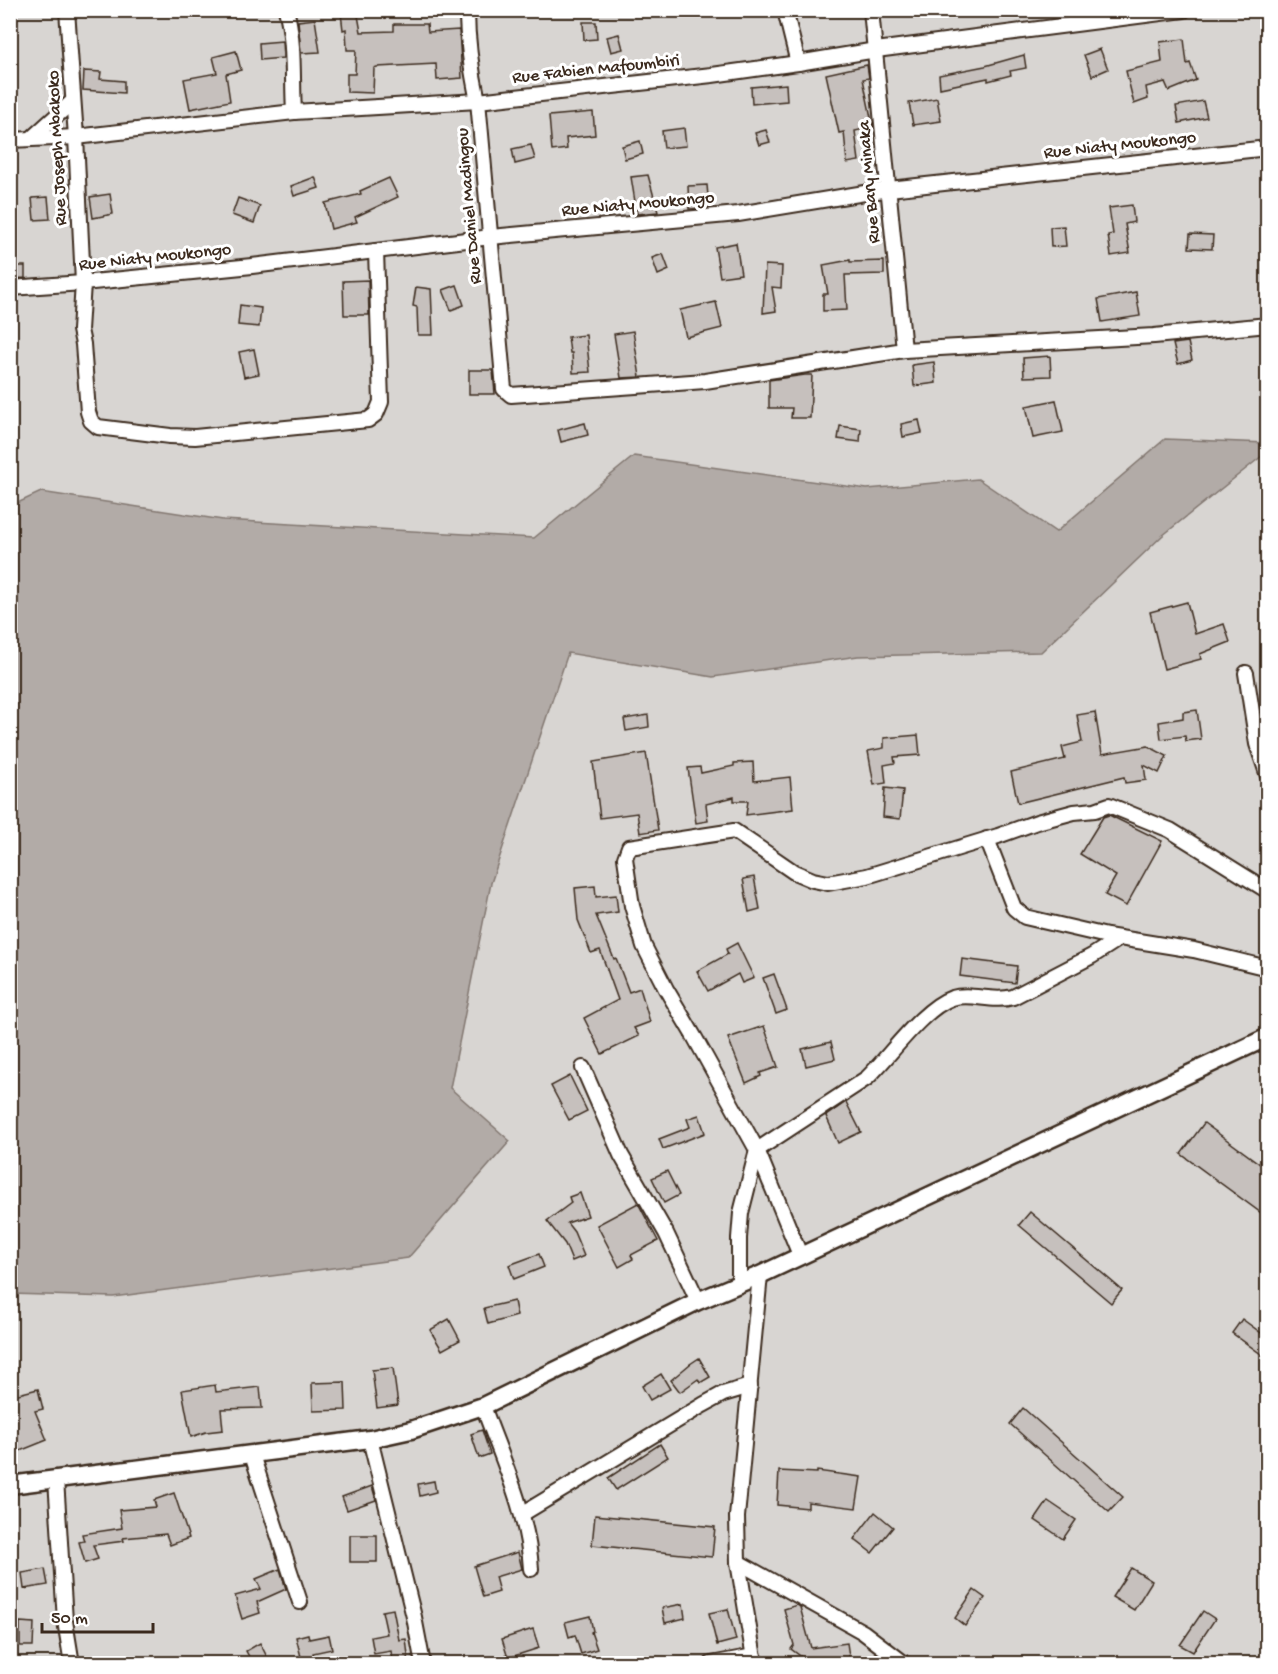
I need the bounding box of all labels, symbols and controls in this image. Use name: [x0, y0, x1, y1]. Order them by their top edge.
street label: Rue Fabien Mafoumbiri: [511, 51, 681, 89]
street label: Rue Joseph Mbakoko: [43, 70, 73, 226]
street label: Rue Bary Minaka: [854, 119, 886, 244]
street label: Rue Daniel Madingou: [453, 127, 487, 285]
street label: Rue Niaty Moukongo: [1043, 128, 1197, 164]
street label: Rue Niaty Moukongo: [561, 188, 715, 222]
street label: Rue Niaty Moukongo: [78, 240, 232, 276]
scale bar: [42, 1596, 153, 1634]
text: 50 m: [51, 1609, 88, 1630]

